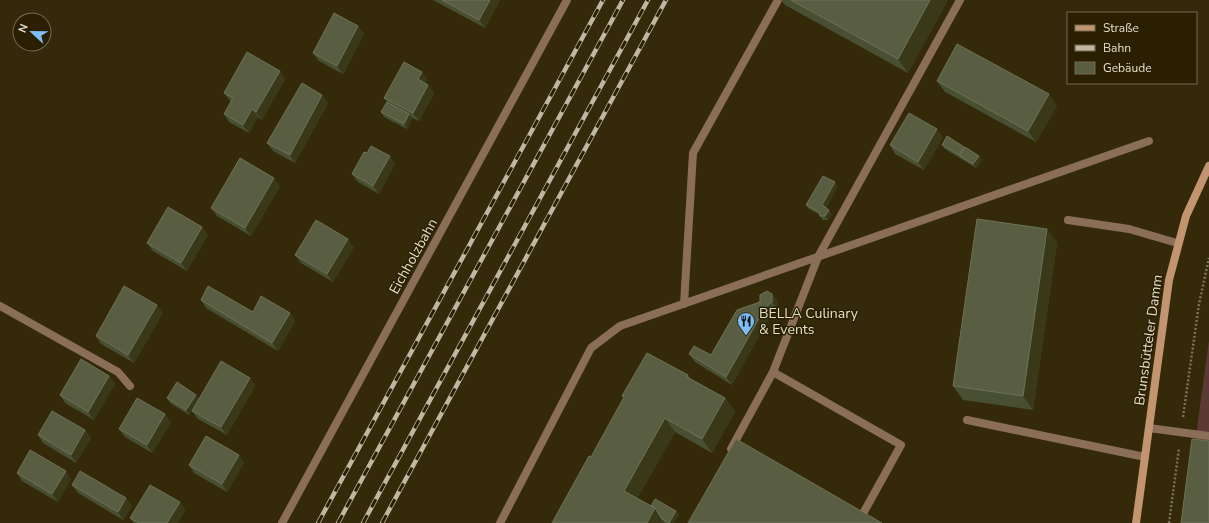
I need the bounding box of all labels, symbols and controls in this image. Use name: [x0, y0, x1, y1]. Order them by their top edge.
north arrow: [12, 12, 52, 52]
legend: [1067, 12, 1197, 84]
text: Straße: [1103, 20, 1139, 36]
text: N: [15, 22, 32, 35]
text: Bahn: [1103, 40, 1131, 56]
text: Gebäude: [1103, 60, 1152, 76]
street label: Eichholzbahn: [385, 215, 442, 297]
street label: Brunsbütteler Damm: [1130, 273, 1167, 407]
place label: BELLA Culinary & Events: [759, 304, 859, 339]
restaurant icon: BELLA Culinary & Events: [736, 311, 756, 336]

